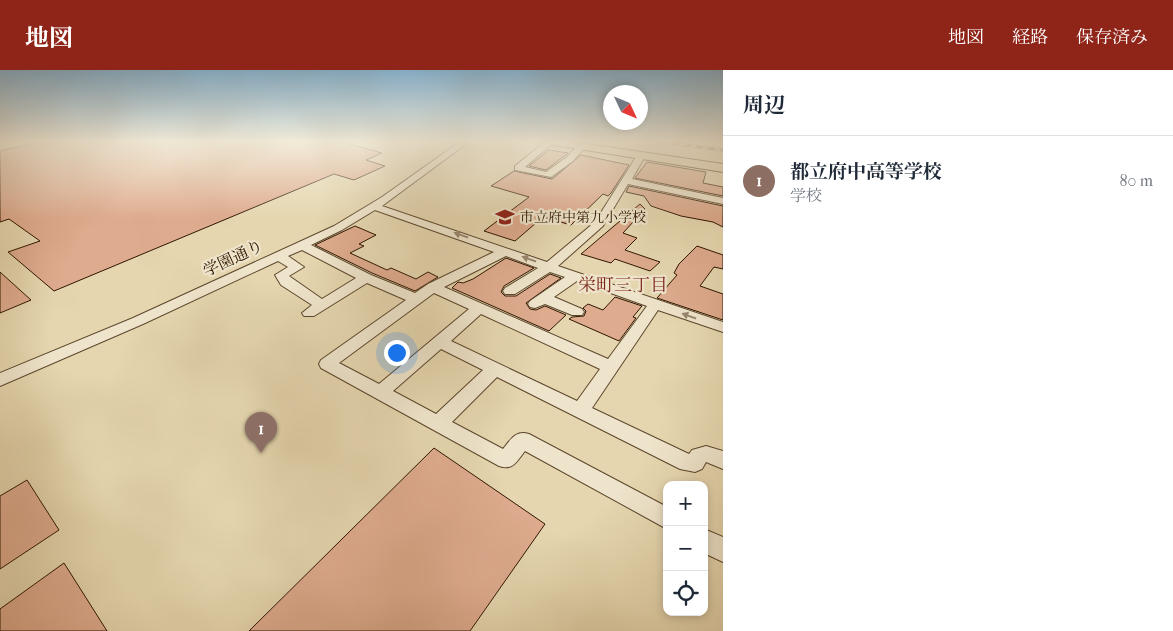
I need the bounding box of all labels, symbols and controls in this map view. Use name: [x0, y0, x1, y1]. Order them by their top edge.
text: 地図: [25, 24, 73, 52]
text: 地図: [948, 27, 984, 48]
text: 経路: [1012, 27, 1048, 48]
text: 保存済み: [1076, 27, 1148, 48]
north arrow: [603, 85, 648, 130]
text: 周辺: [743, 93, 785, 117]
text: 都立府中高等学校: [790, 161, 942, 183]
text: 1: [756, 171, 762, 190]
text: 80 m: [1119, 171, 1153, 190]
text: 学校: [790, 186, 822, 205]
school or university icon: 市立府中第九小学校: [494, 206, 516, 228]
place label: 市立府中第九小学校: [520, 209, 646, 226]
one-way arrow: [453, 231, 468, 239]
street label: 学園通り: [200, 236, 266, 280]
one-way arrow: [521, 255, 536, 262]
district label: 栄町三丁目: [578, 275, 668, 296]
one-way arrow: [681, 312, 696, 320]
your location: [384, 340, 410, 366]
pin: 1: [245, 412, 277, 453]
map controls: [663, 481, 708, 616]
button: +: [663, 481, 708, 526]
button: −: [663, 526, 708, 571]
button: locate: [663, 571, 708, 616]

